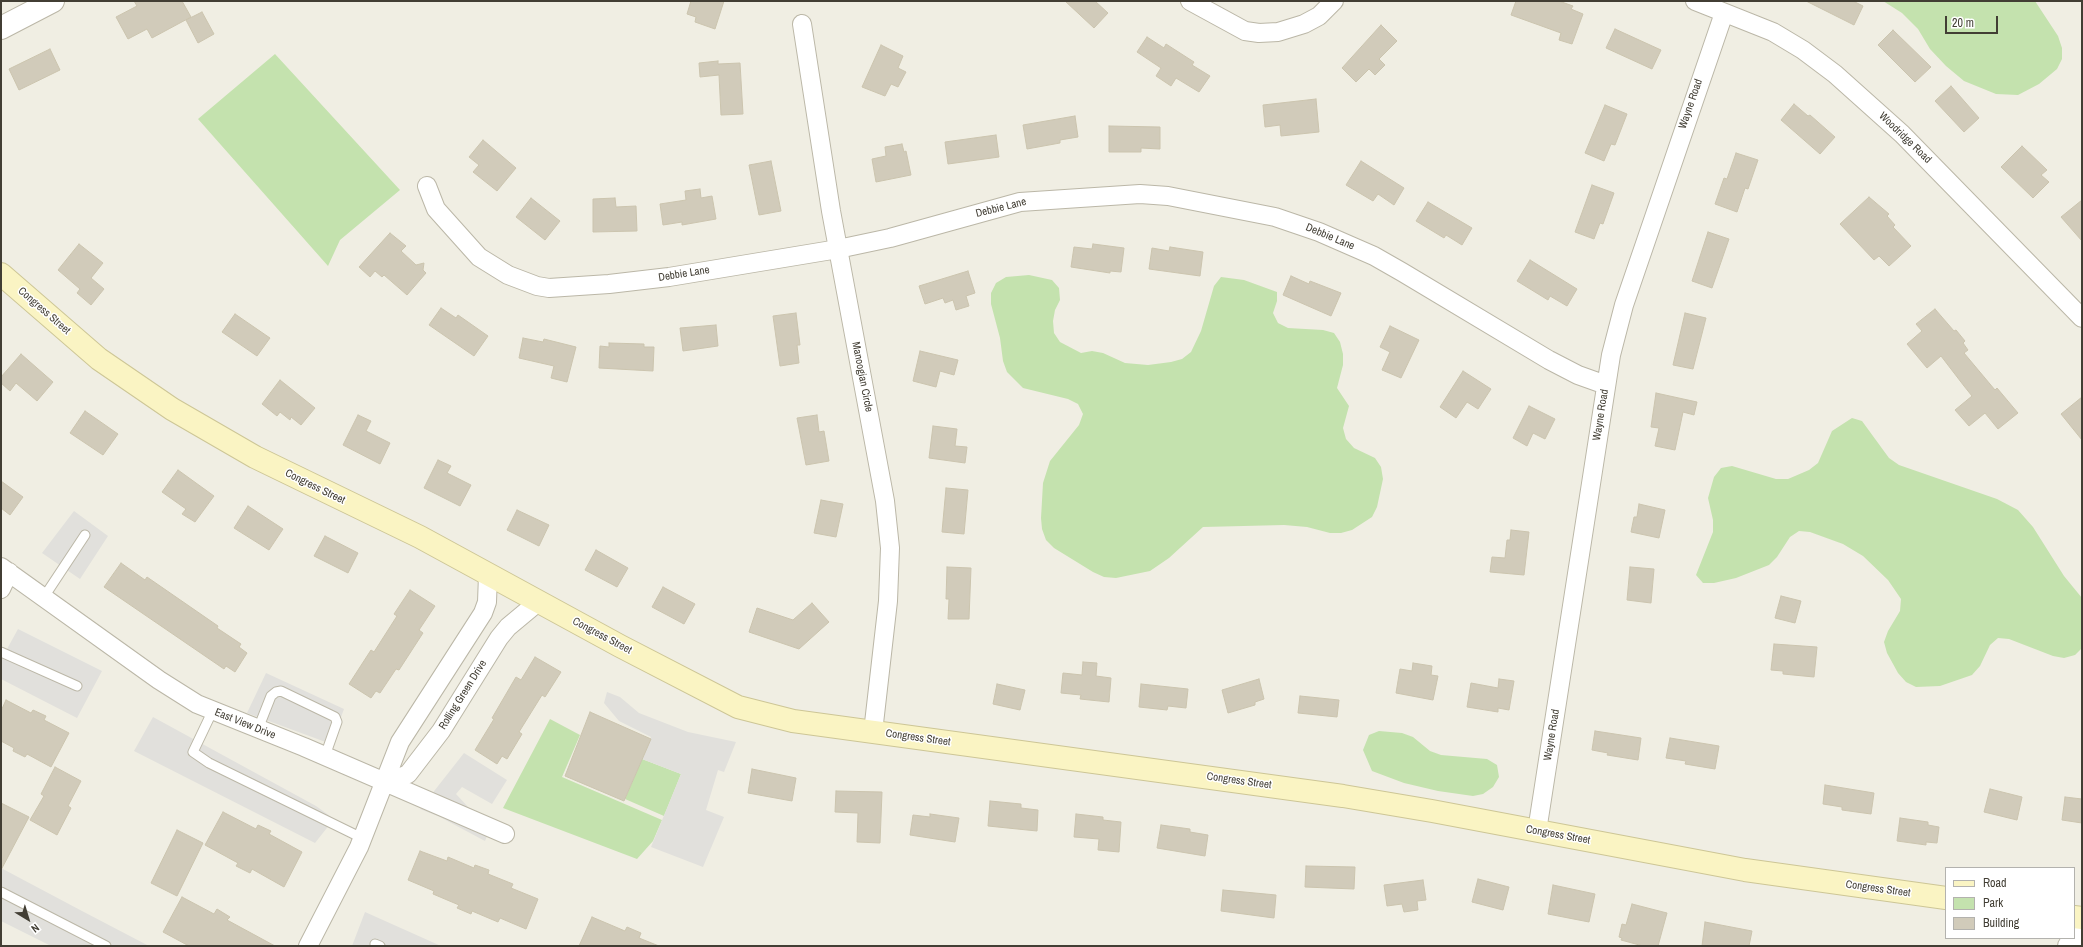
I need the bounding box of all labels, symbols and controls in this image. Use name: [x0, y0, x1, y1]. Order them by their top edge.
scale bar: [1947, 8, 2000, 34]
text: 20 m: [1952, 15, 1974, 31]
street label: Wayne Road: [1676, 77, 1706, 131]
street label: Woodridge Road: [1876, 110, 1934, 166]
street label: Debbie Lane: [974, 195, 1028, 221]
street label: Debbie Lane: [1304, 221, 1356, 253]
street label: Debbie Lane: [657, 263, 711, 285]
street label: Congress Street: [15, 285, 73, 337]
street label: Manoogian Circle: [849, 341, 875, 413]
street label: Wayne Road: [1590, 388, 1612, 442]
street label: Congress Street: [283, 467, 347, 507]
street label: Congress Street: [570, 615, 634, 657]
street label: Rolling Green Drive: [436, 658, 490, 732]
street label: East View Drive: [213, 706, 277, 742]
street label: Wayne Road: [1541, 708, 1563, 762]
street label: Congress Street: [885, 727, 951, 749]
street label: Congress Street: [1206, 770, 1272, 792]
street label: Congress Street: [1525, 823, 1591, 847]
legend: [1945, 867, 2075, 939]
text: Road: [1983, 875, 2007, 891]
street label: Congress Street: [1845, 878, 1911, 900]
text: Park: [1983, 895, 2003, 911]
north arrow: [8, 899, 48, 939]
text: Building: [1983, 915, 2019, 931]
text: N: [29, 921, 42, 936]

